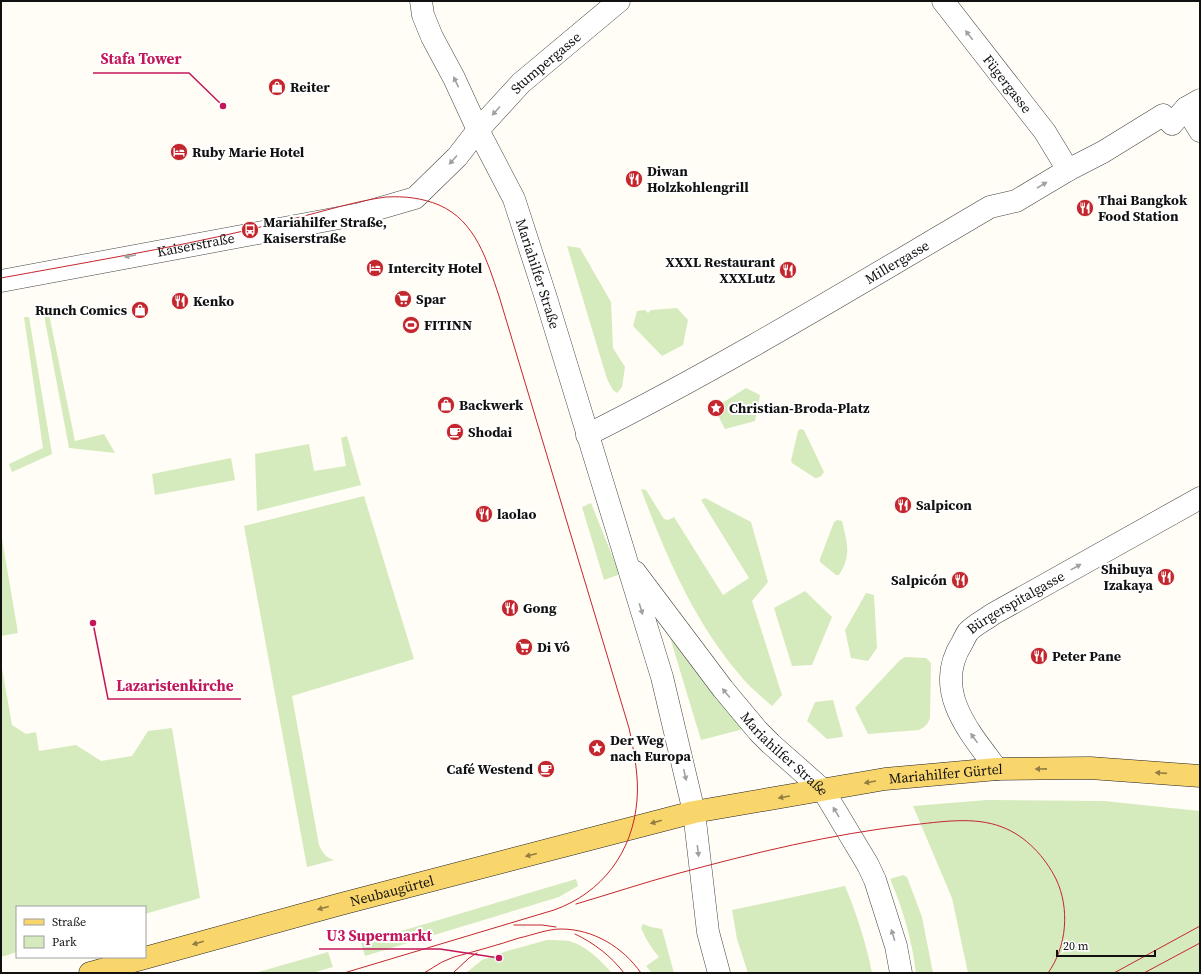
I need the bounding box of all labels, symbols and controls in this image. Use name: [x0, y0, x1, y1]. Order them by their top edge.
street label: Stumpergasse: [506, 27, 585, 98]
one-way arrow: [965, 29, 973, 40]
callout: Stafa Tower: [93, 46, 189, 73]
text: Stafa Tower: [101, 48, 181, 69]
street label: Fügergasse: [978, 50, 1037, 117]
shop icon: Reiter: [267, 77, 287, 97]
place label: Reiter: [290, 77, 330, 97]
one-way arrow: [453, 77, 459, 88]
one-way arrow: [491, 105, 500, 116]
hotel icon: Ruby Marie Hotel: [169, 142, 189, 162]
place label: Ruby Marie Hotel: [192, 142, 305, 162]
one-way arrow: [449, 155, 458, 166]
place label: Diwan Holzkohlengrill: [647, 161, 749, 197]
restaurant icon: Diwan Holzkohlengrill: [624, 169, 644, 189]
one-way arrow: [1037, 181, 1047, 189]
place label: Thai Bangkok Food Station: [1098, 190, 1188, 226]
restaurant icon: Thai Bangkok Food Station: [1075, 198, 1095, 218]
place label: Mariahilfer Straße, Kaiserstraße: [263, 212, 387, 248]
street label: Mariahilfer Straße: [511, 216, 565, 331]
bus stop icon: Mariahilfer Straße, Kaiserstraße: [240, 220, 260, 240]
street label: Kaiserstraße: [155, 228, 236, 262]
street label: Millergasse: [861, 235, 933, 289]
place label: XXXL Restaurant XXXLutz: [665, 252, 776, 288]
one-way arrow: [124, 253, 137, 259]
hotel icon: Intercity Hotel: [365, 258, 385, 278]
place label: Intercity Hotel: [388, 258, 483, 278]
restaurant icon: XXXL Restaurant XXXLutz: [778, 260, 798, 280]
supermarket icon: Spar: [393, 289, 413, 309]
place label: Spar: [416, 289, 446, 309]
restaurant icon: Kenko: [170, 291, 190, 311]
place label: Kenko: [193, 291, 234, 311]
place label: Runch Comics: [35, 300, 128, 320]
shop icon: Runch Comics: [130, 300, 150, 320]
sports icon: FITINN: [401, 315, 421, 335]
place label: FITINN: [424, 315, 472, 335]
shop icon: Backwerk: [436, 395, 456, 415]
place label: Backwerk: [459, 395, 524, 415]
place icon: Christian-Broda-Platz: [706, 398, 726, 418]
place label: Christian-Broda-Platz: [729, 398, 870, 418]
cafe icon: Shodai: [445, 422, 465, 442]
place label: Shodai: [468, 422, 513, 442]
restaurant icon: Salpicon: [893, 495, 913, 515]
place label: Salpicon: [916, 495, 972, 515]
restaurant icon: laolao: [474, 504, 494, 524]
place label: laolao: [497, 504, 537, 524]
place label: Shibuya Izakaya: [1101, 559, 1154, 595]
one-way arrow: [1070, 564, 1082, 571]
street label: Bürgerspitalgasse: [962, 566, 1068, 639]
restaurant icon: Shibuya Izakaya: [1156, 567, 1176, 587]
place label: Salpicón: [891, 570, 947, 590]
restaurant icon: Salpicón: [950, 570, 970, 590]
restaurant icon: Gong: [500, 598, 520, 618]
place label: Gong: [523, 598, 557, 618]
one-way arrow: [638, 603, 644, 615]
supermarket icon: Di Vô: [514, 637, 534, 657]
place label: Di Vô: [537, 637, 570, 657]
restaurant icon: Peter Pane: [1029, 646, 1049, 666]
place label: Peter Pane: [1052, 646, 1121, 666]
callout: Lazaristenkirche: [108, 672, 241, 699]
text: Lazaristenkirche: [116, 675, 234, 696]
one-way arrow: [722, 688, 731, 699]
street label: Mariahilfer Straße: [736, 707, 834, 799]
place label: Der Weg nach Europa: [610, 730, 692, 766]
one-way arrow: [970, 733, 978, 743]
place icon: Der Weg nach Europa: [587, 738, 607, 758]
place label: Café Westend: [447, 759, 534, 779]
cafe icon: Café Westend: [536, 759, 556, 779]
street label: Mariahilfer Gürtel: [888, 759, 1003, 789]
one-way arrow: [1034, 766, 1047, 772]
one-way arrow: [683, 769, 689, 781]
one-way arrow: [1155, 770, 1167, 777]
one-way arrow: [864, 779, 876, 785]
one-way arrow: [778, 794, 790, 800]
one-way arrow: [832, 807, 840, 817]
one-way arrow: [650, 819, 662, 825]
one-way arrow: [695, 845, 702, 857]
one-way arrow: [524, 852, 536, 858]
street label: Neubaugürtel: [348, 870, 436, 911]
one-way arrow: [317, 905, 329, 911]
legend: [16, 906, 146, 958]
text: Straße: [52, 914, 86, 930]
callout: U3 Supermarkt: [319, 922, 440, 949]
text: U3 Supermarkt: [326, 925, 432, 946]
one-way arrow: [890, 929, 896, 941]
scale bar: [1057, 932, 1155, 958]
text: Park: [52, 934, 77, 950]
text: 20 m: [1063, 938, 1089, 954]
one-way arrow: [191, 940, 203, 946]

